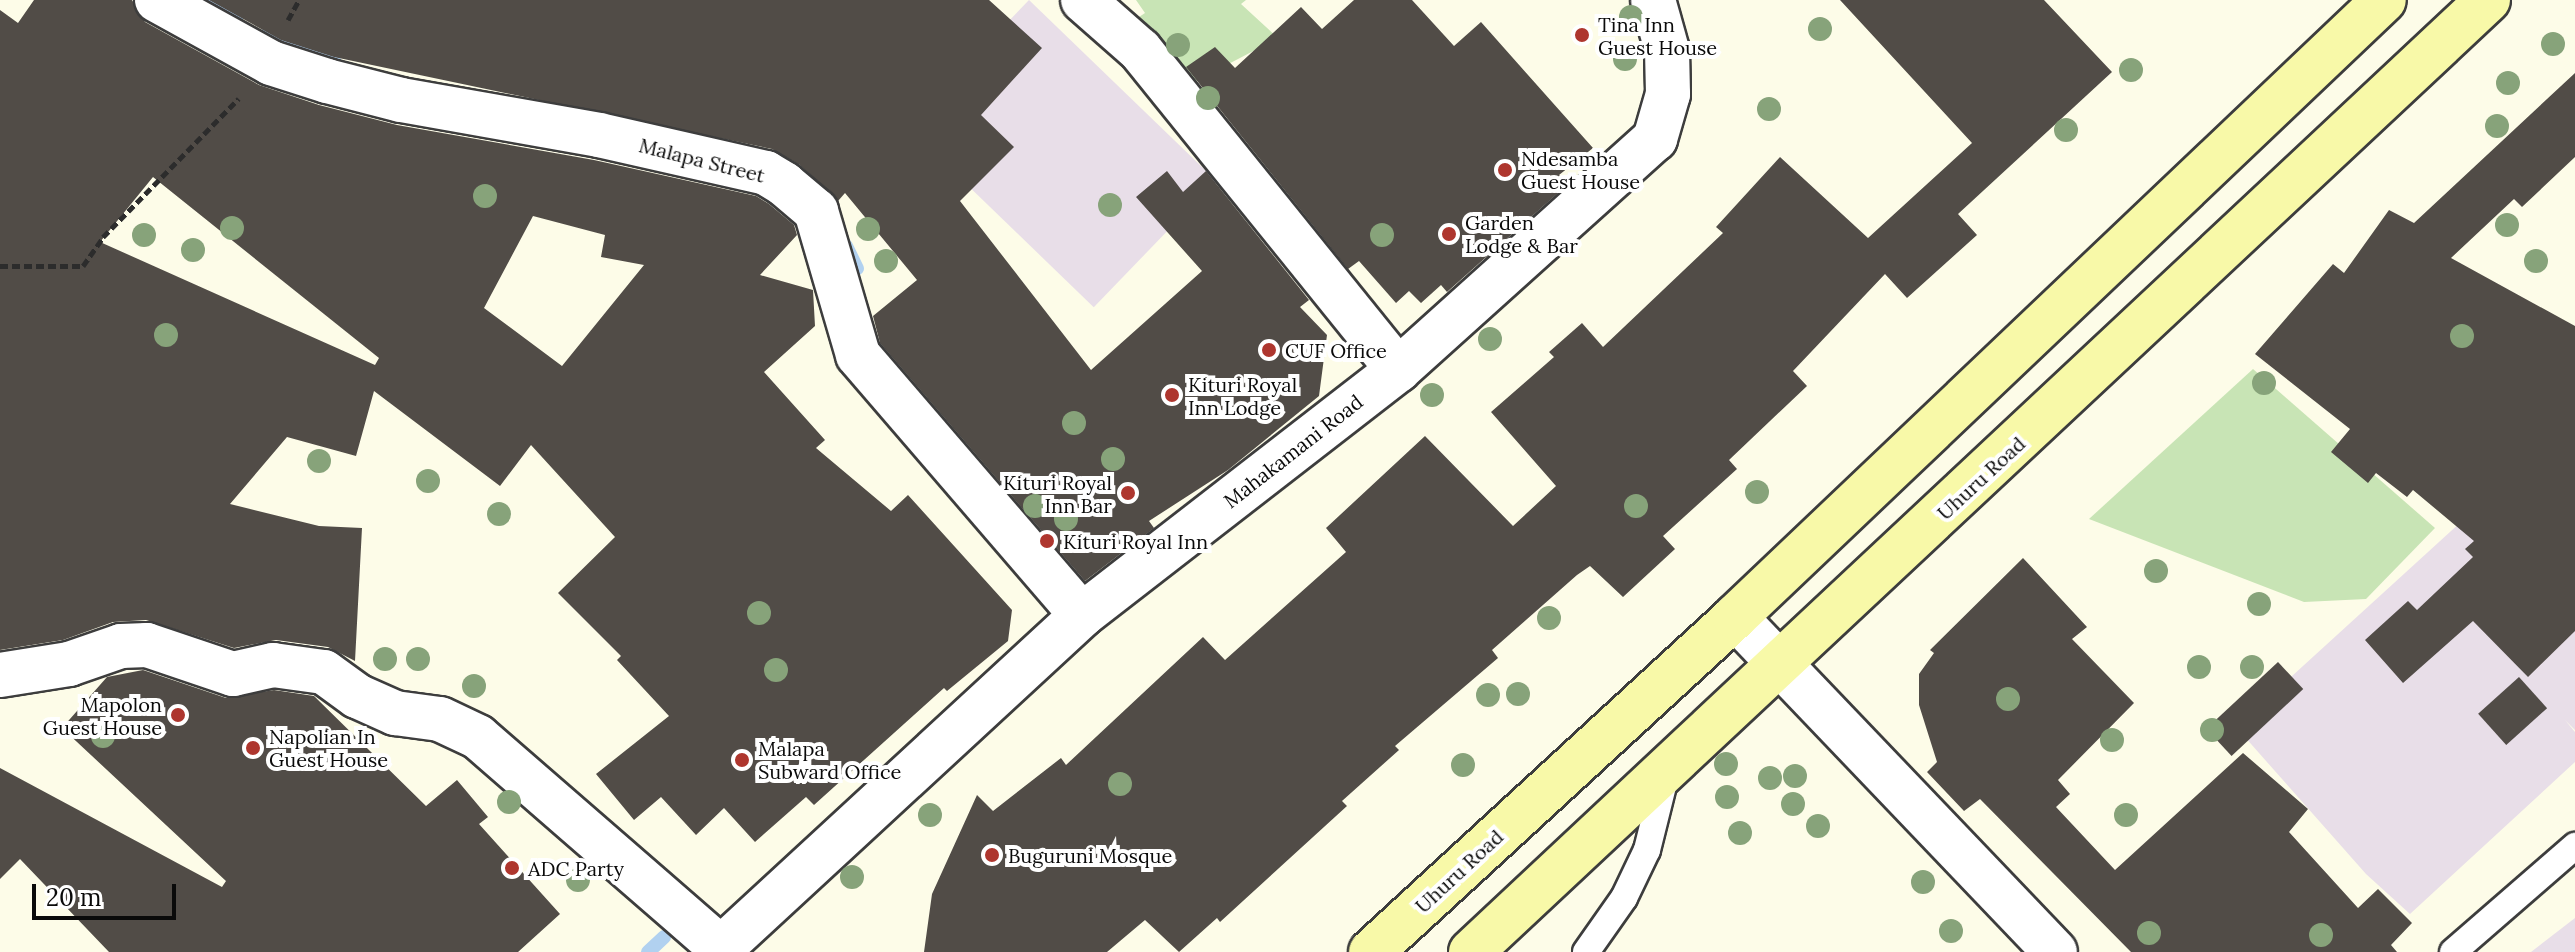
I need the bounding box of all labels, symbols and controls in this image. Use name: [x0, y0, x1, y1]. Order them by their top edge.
place label: Tina Inn Guest House: [1598, 12, 1717, 59]
marker: Tina Inn Guest House: [1573, 26, 1591, 44]
street label: Malapa Street: [637, 133, 767, 187]
place label: Ndesamba Guest House: [1521, 146, 1640, 193]
marker: Ndesamba Guest House: [1496, 161, 1514, 179]
place label: Garden Lodge & Bar: [1465, 210, 1578, 257]
marker: Garden Lodge & Bar: [1440, 225, 1458, 243]
place label: CUF Office: [1285, 338, 1387, 362]
marker: CUF Office: [1260, 341, 1278, 359]
place label: Kituri Royal Inn Lodge: [1188, 372, 1297, 419]
marker: Kituri Royal Inn Lodge: [1163, 386, 1181, 404]
street label: Mahakamani Road: [1219, 389, 1367, 513]
street label: Uhuru Road: [1932, 431, 2030, 525]
place label: Kituri Royal Inn Bar: [1003, 470, 1112, 517]
marker: Kituri Royal Inn Bar: [1119, 484, 1137, 502]
place label: Kituri Royal Inn: [1063, 529, 1208, 553]
marker: Kituri Royal Inn: [1038, 532, 1056, 550]
place label: Mapolon Guest House: [43, 692, 162, 739]
marker: Mapolon Guest House: [169, 706, 187, 724]
place label: Napolian In Guest House: [269, 724, 388, 771]
place label: Malapa Subward Office: [758, 736, 901, 783]
marker: Napolian In Guest House: [244, 739, 262, 757]
marker: Malapa Subward Office: [733, 751, 751, 769]
street label: Uhuru Road: [1410, 824, 1508, 918]
place label: Buguruni Mosque: [1008, 843, 1172, 867]
marker: Buguruni Mosque: [983, 846, 1001, 864]
place label: ADC Party: [528, 856, 624, 880]
marker: ADC Party: [503, 859, 521, 877]
scale bar: [36, 868, 180, 918]
text: 20 m: [46, 882, 102, 913]

